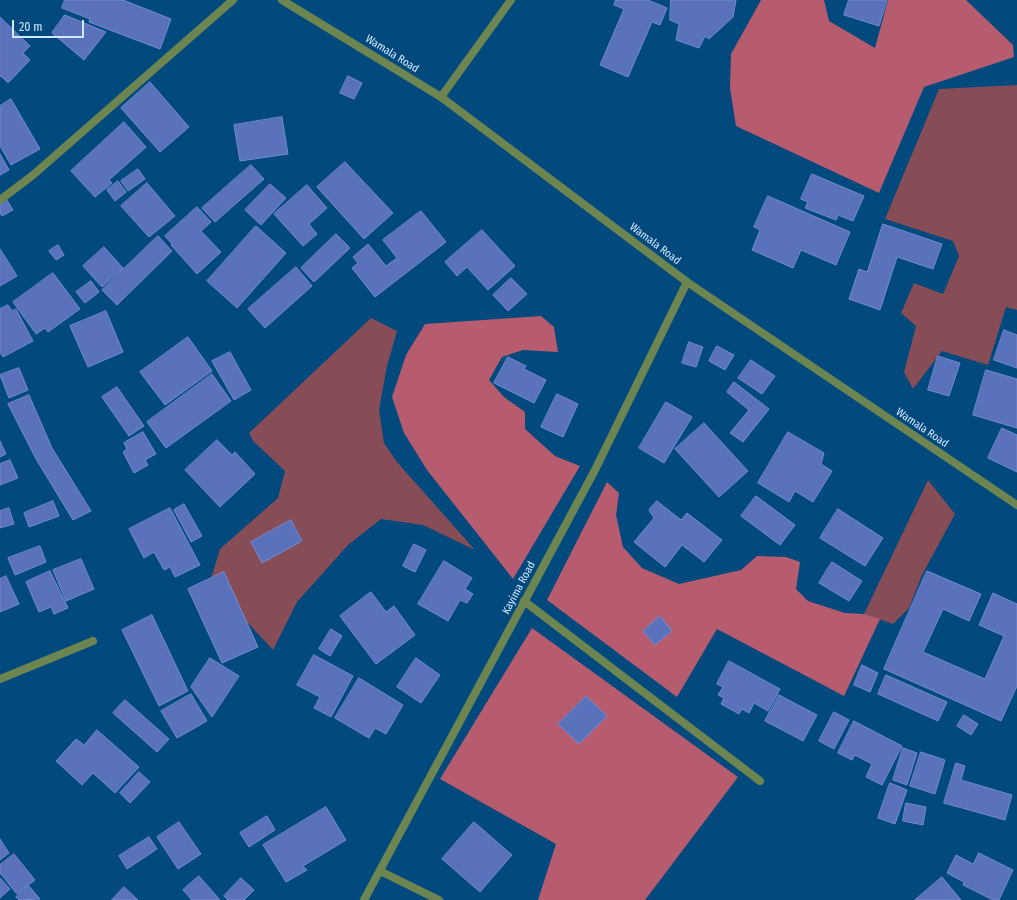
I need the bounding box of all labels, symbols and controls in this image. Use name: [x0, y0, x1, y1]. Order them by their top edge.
scale bar: [14, 12, 86, 38]
text: 20 m: [19, 20, 43, 34]
street label: Wamala Road: [363, 32, 421, 76]
street label: Wamala Road: [627, 220, 683, 268]
street label: Wamala Road: [893, 406, 951, 450]
street label: Kayima Road: [500, 559, 538, 617]

